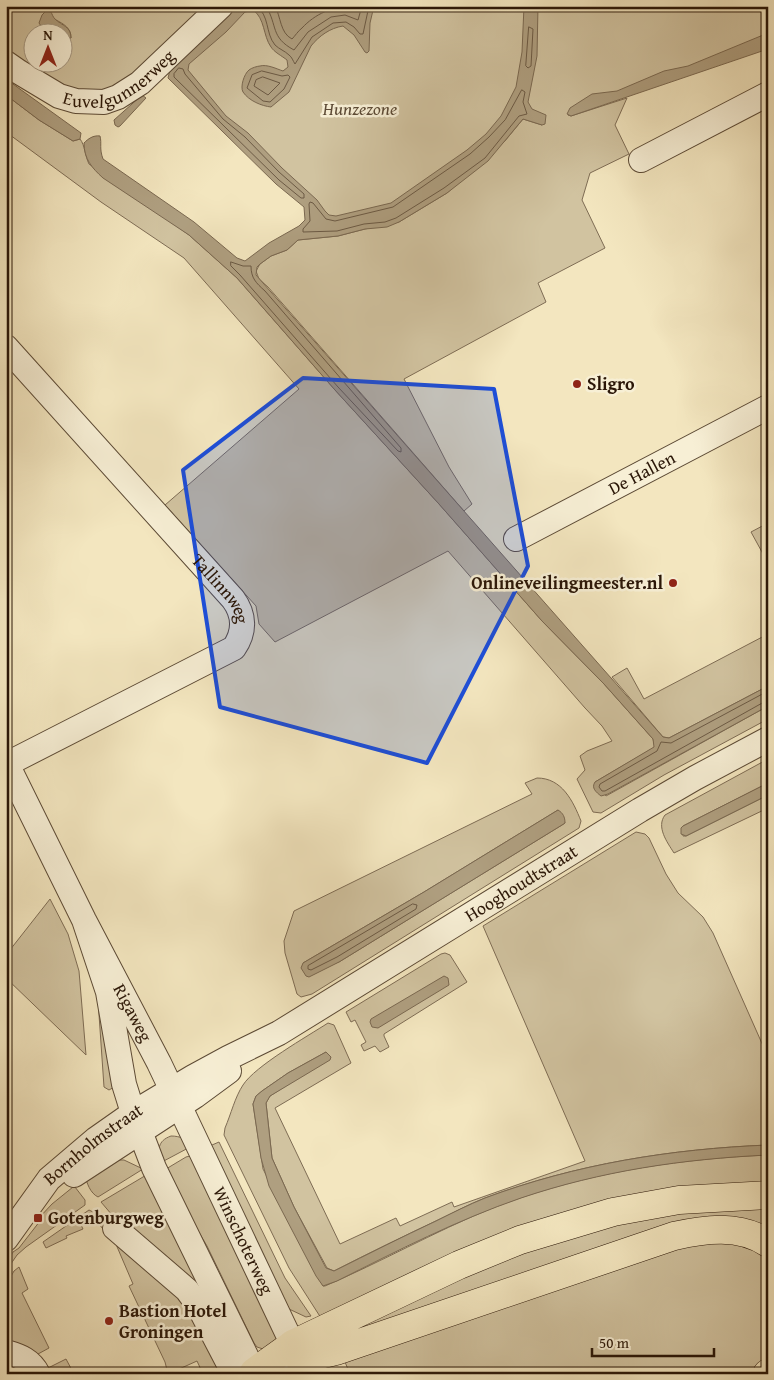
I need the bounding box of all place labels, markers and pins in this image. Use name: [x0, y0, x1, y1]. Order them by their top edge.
place label: Sligro: [587, 370, 635, 397]
marker: Sligro: [571, 378, 583, 390]
place label: Onlineveilingmeester.nl: [471, 569, 663, 596]
marker: Onlineveilingmeester.nl: [667, 577, 679, 589]
place label: Gotenburgweg: [48, 1204, 164, 1231]
marker: Gotenburgweg: [32, 1212, 44, 1224]
place label: Bastion Hotel Groningen: [119, 1297, 227, 1345]
marker: Bastion Hotel Groningen: [103, 1315, 115, 1327]

